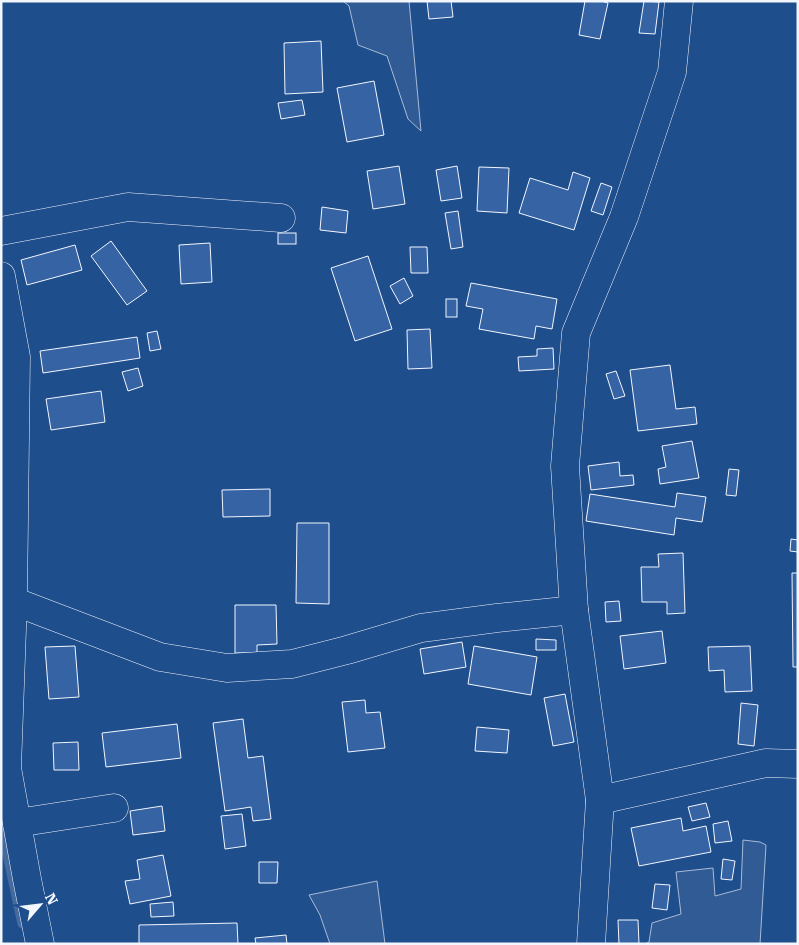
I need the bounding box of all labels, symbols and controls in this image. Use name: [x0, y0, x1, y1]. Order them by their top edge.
north arrow: [15, 880, 65, 930]
text: N: [42, 890, 61, 908]

